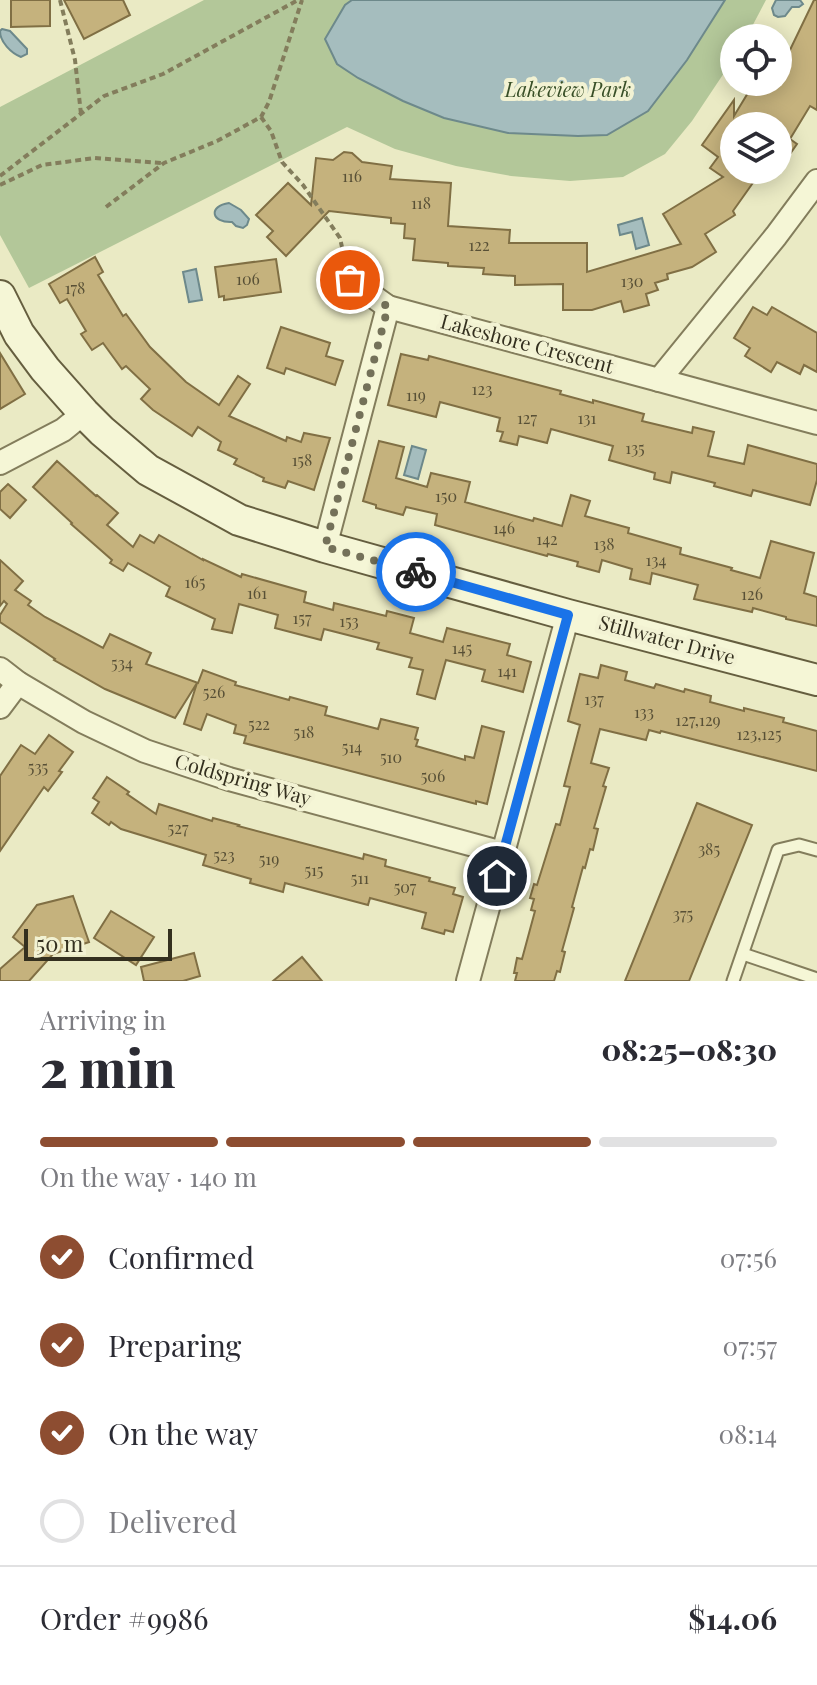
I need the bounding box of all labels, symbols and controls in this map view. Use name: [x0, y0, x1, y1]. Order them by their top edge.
map controls: [720, 24, 792, 184]
button: locate: [720, 24, 792, 96]
park label: Lakeview Park: [504, 75, 631, 102]
button: layers: [720, 112, 792, 184]
house number: 116: [342, 165, 362, 186]
house number: 118: [411, 192, 431, 213]
house number: 122: [468, 234, 490, 255]
pin: [316, 246, 384, 314]
icon: bag: [328, 258, 372, 302]
house number: 106: [236, 268, 260, 289]
house number: 130: [621, 270, 643, 291]
house number: 178: [65, 277, 85, 298]
street label: Lakeshore Crescent: [438, 307, 618, 379]
house number: 123: [472, 378, 492, 399]
house number: 119: [406, 384, 426, 405]
house number: 127: [517, 407, 538, 428]
house number: 131: [578, 407, 596, 428]
house number: 135: [625, 437, 645, 458]
house number: 158: [292, 449, 312, 470]
house number: 150: [435, 485, 457, 506]
house number: 146: [493, 517, 515, 538]
house number: 142: [536, 528, 558, 549]
courier: [376, 532, 456, 612]
house number: 138: [593, 533, 615, 554]
house number: 134: [646, 549, 666, 570]
icon: bike: [394, 550, 438, 594]
house number: 165: [185, 571, 205, 592]
house number: 161: [247, 582, 267, 603]
house number: 126: [741, 583, 763, 604]
house number: 157: [293, 607, 312, 628]
street label: Stillwater Drive: [596, 607, 739, 670]
house number: 153: [339, 610, 359, 631]
house number: 145: [452, 637, 472, 658]
house number: 534: [111, 652, 133, 673]
house number: 141: [497, 660, 517, 681]
house number: 526: [203, 681, 225, 702]
house number: 137: [584, 688, 604, 709]
house number: 133: [634, 701, 654, 722]
house number: 127,129: [675, 709, 721, 730]
house number: 522: [248, 713, 270, 734]
house number: 518: [294, 721, 314, 742]
house number: 123,125: [736, 723, 782, 744]
house number: 514: [342, 736, 362, 757]
street label: Coldspring Way: [172, 746, 315, 811]
house number: 510: [380, 746, 402, 767]
house number: 535: [28, 756, 48, 777]
house number: 506: [421, 765, 445, 786]
house number: 527: [168, 817, 189, 838]
house number: 385: [698, 838, 720, 859]
pin: [463, 842, 531, 910]
house number: 523: [213, 844, 235, 865]
house number: 519: [259, 848, 279, 869]
icon: home: [475, 854, 519, 898]
house number: 515: [304, 859, 324, 880]
house number: 511: [351, 867, 369, 888]
house number: 507: [394, 876, 417, 897]
house number: 375: [673, 903, 693, 924]
scale bar: [24, 925, 172, 961]
text: 50 m: [36, 928, 83, 958]
text: Arriving in: [40, 1002, 166, 1037]
text: 08:25–08:30: [602, 1029, 777, 1069]
text: 2 min: [40, 1032, 175, 1101]
text: On the way · 140 m: [40, 1159, 257, 1194]
icon: check: [40, 1235, 84, 1279]
text: Confirmed: [108, 1237, 254, 1277]
text: 07:56: [720, 1240, 777, 1275]
icon: check: [40, 1323, 84, 1367]
text: Preparing: [108, 1325, 241, 1365]
text: 07:57: [723, 1328, 777, 1363]
icon: check: [40, 1411, 84, 1455]
text: On the way: [108, 1413, 258, 1453]
text: 08:14: [718, 1416, 777, 1451]
text: Delivered: [108, 1501, 237, 1541]
text: Order #9986: [40, 1598, 209, 1638]
text: $14.06: [688, 1598, 777, 1638]

